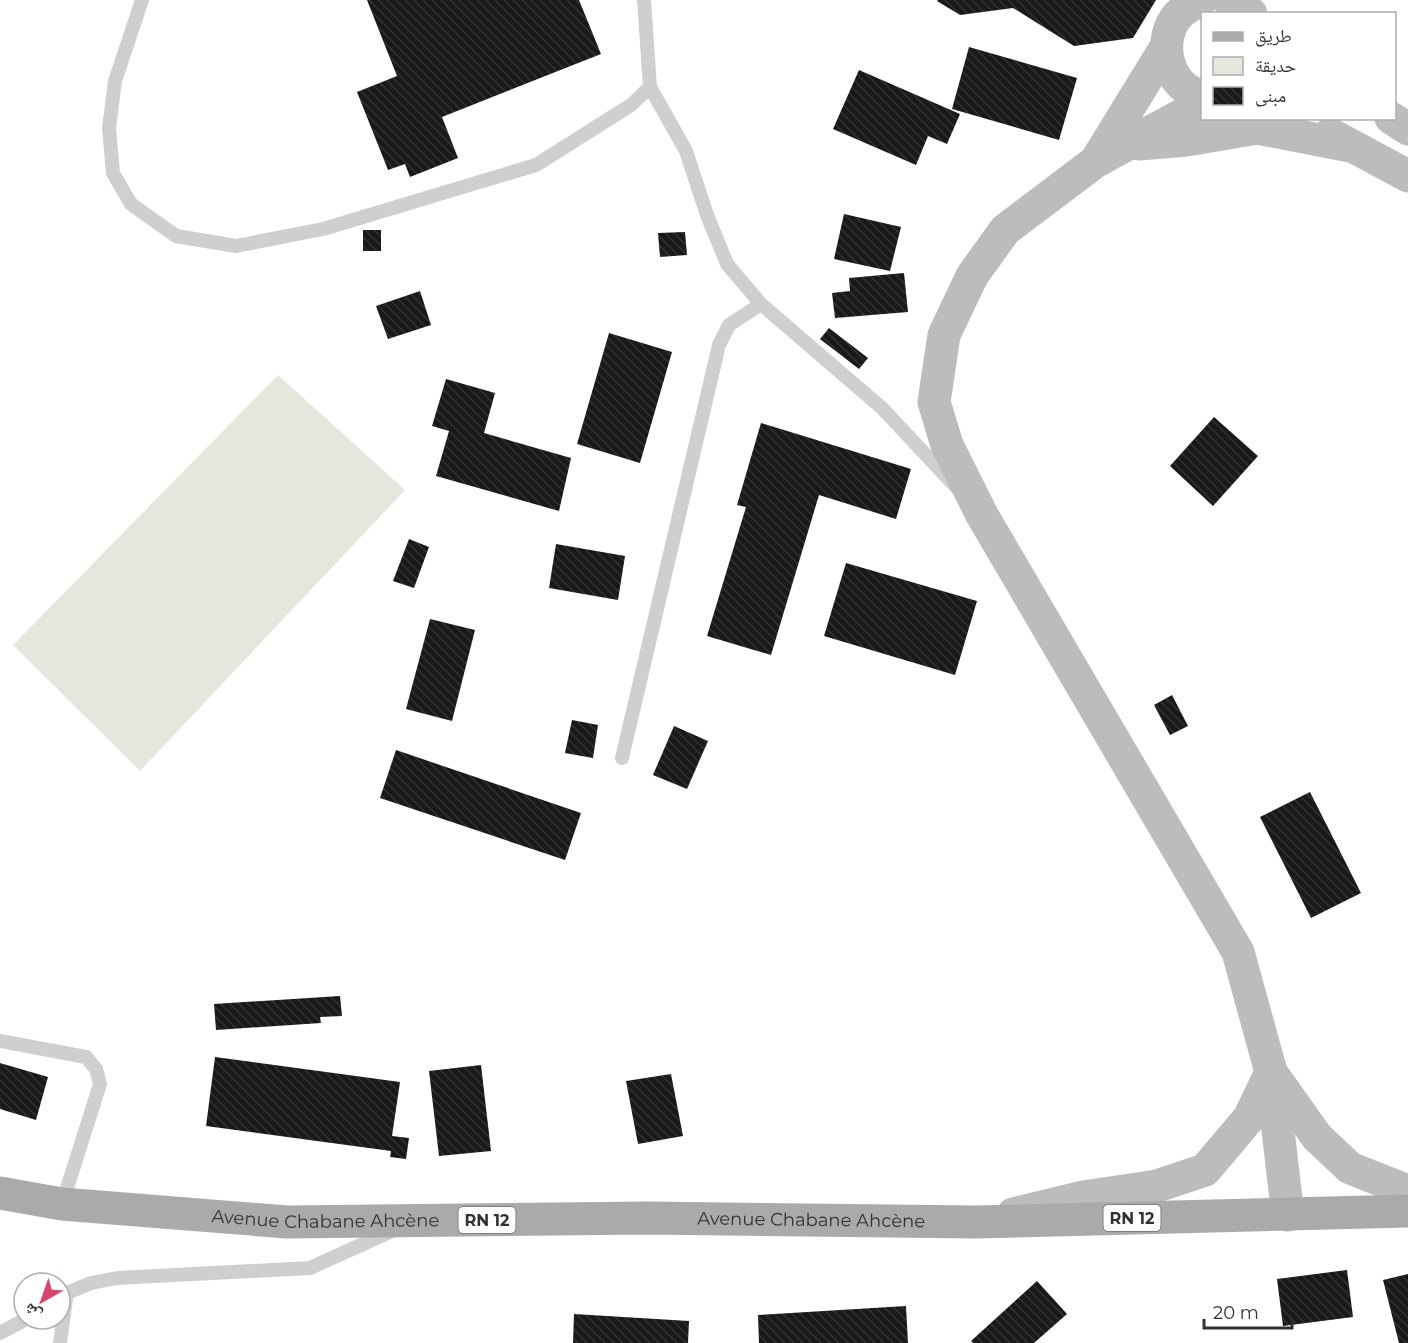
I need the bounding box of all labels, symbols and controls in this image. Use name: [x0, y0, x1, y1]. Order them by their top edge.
legend: [1201, 12, 1396, 120]
text: طريق: [1255, 25, 1292, 47]
text: حديقة: [1255, 55, 1296, 77]
text: مبنى: [1255, 85, 1286, 107]
street label: Avenue Chabane Ahcène: [211, 1205, 439, 1233]
road number: RN 12: [1104, 1205, 1160, 1231]
road number: RN 12: [458, 1207, 516, 1233]
street label: Avenue Chabane Ahcène: [697, 1208, 925, 1232]
north arrow: [12, 1271, 72, 1331]
scale bar: [1204, 1292, 1292, 1330]
text: ش: [20, 1299, 45, 1325]
text: 20 m: [1213, 1302, 1259, 1324]

